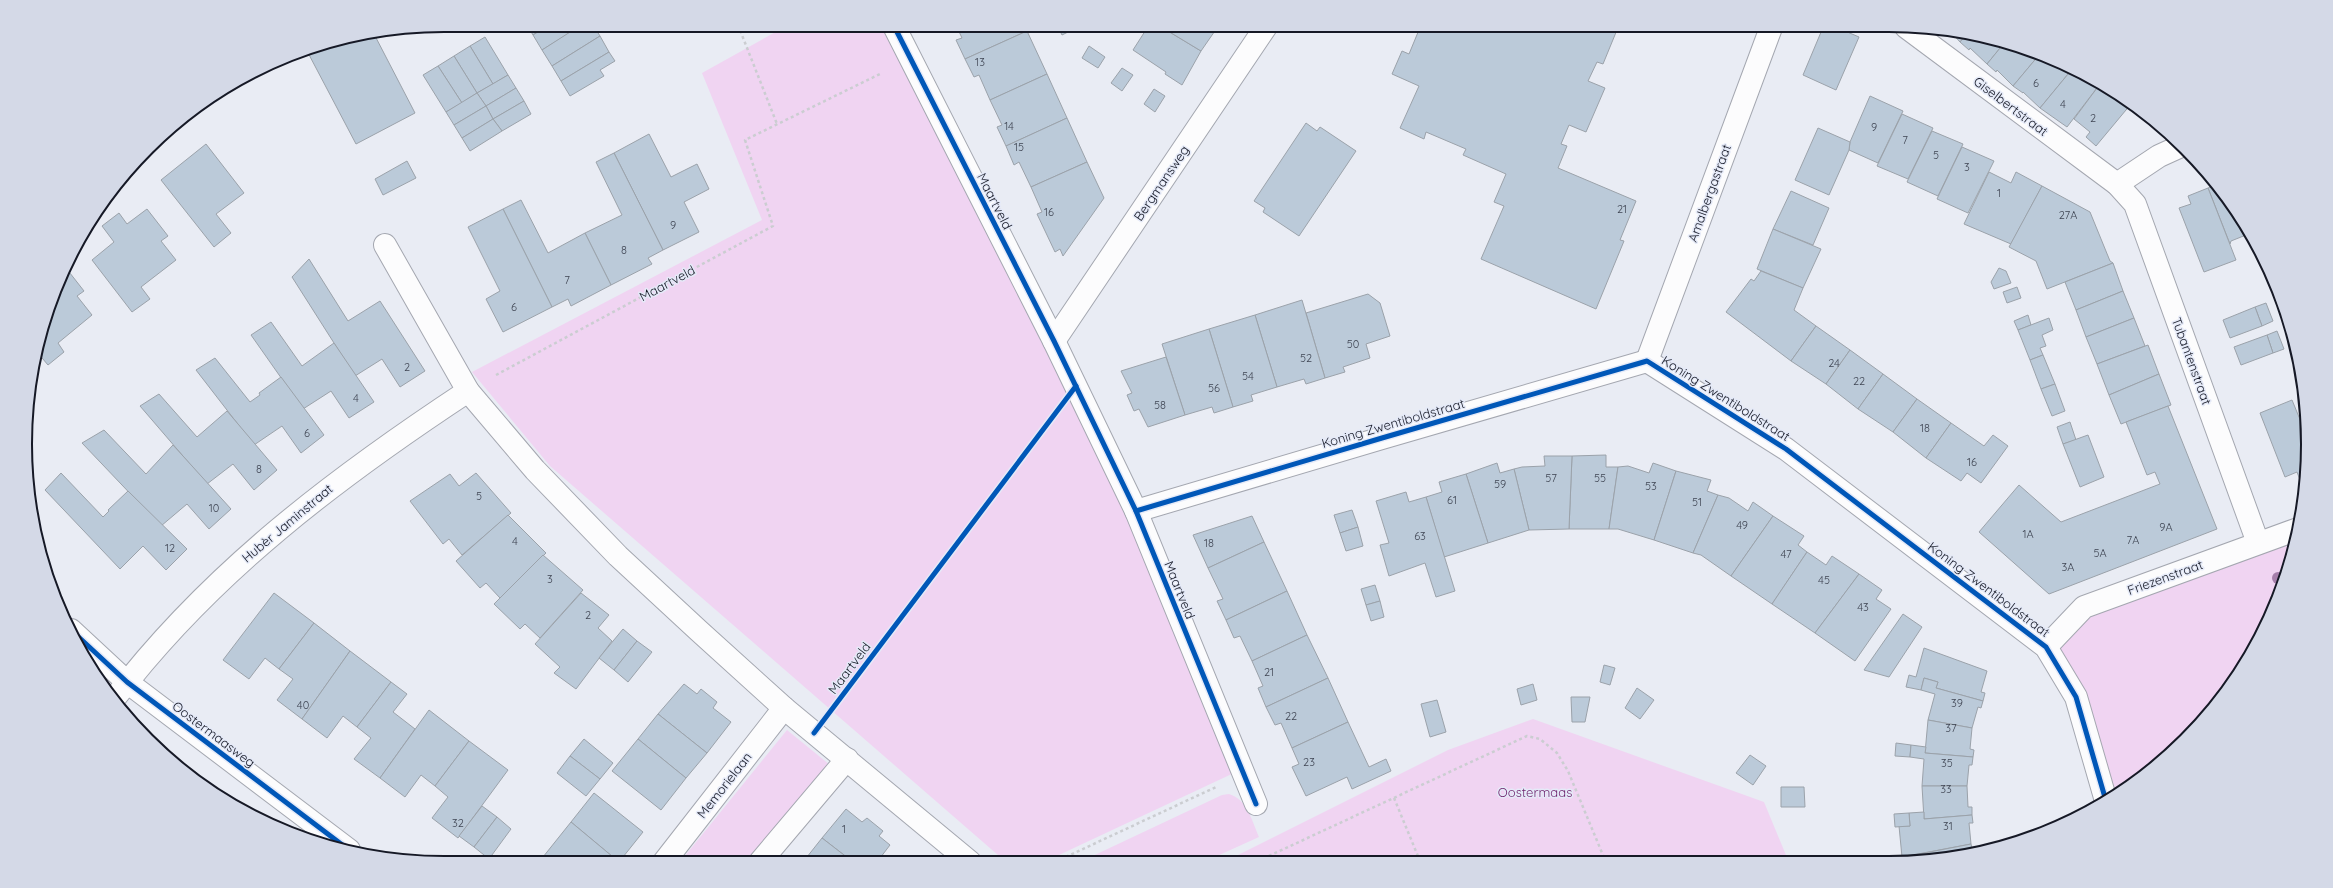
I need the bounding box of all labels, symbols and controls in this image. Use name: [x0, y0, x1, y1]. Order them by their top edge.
house number: 13: [975, 55, 985, 69]
street label: Giselbertstraat: [1971, 73, 2051, 139]
house number: 6: [2033, 76, 2039, 90]
house number: 4: [2060, 97, 2066, 111]
house number: 2: [2090, 111, 2096, 125]
house number: 14: [1004, 119, 1014, 133]
house number: 9: [1871, 120, 1877, 134]
house number: 7: [1902, 133, 1908, 147]
house number: 15: [1014, 140, 1024, 154]
street label: Bergmansweg: [1130, 142, 1192, 224]
street label: Amalbergastraat: [1684, 142, 1734, 244]
house number: 5: [1933, 148, 1939, 162]
house number: 3: [1964, 160, 1970, 174]
street label: Maartveld: [974, 170, 1016, 232]
house number: 1: [1997, 186, 2001, 200]
house number: 21: [1617, 202, 1627, 216]
house number: 16: [1044, 205, 1054, 219]
house number: 27A: [2059, 208, 2077, 222]
house number: 9: [670, 218, 676, 232]
house number: 8: [621, 243, 627, 257]
street label: Maartveld: [636, 262, 698, 304]
house number: 7: [564, 273, 570, 287]
house number: 6: [511, 300, 517, 314]
street label: Tubantenstraat: [2169, 315, 2215, 407]
house number: 50: [1347, 337, 1359, 351]
house number: 52: [1300, 351, 1312, 365]
street label: Koning Zwentiboldstraat: [1659, 352, 1793, 444]
house number: 24: [1828, 356, 1840, 370]
house number: 2: [404, 360, 410, 374]
house number: 54: [1242, 369, 1254, 383]
house number: 22: [1853, 374, 1865, 388]
house number: 56: [1208, 381, 1220, 395]
house number: 4: [353, 391, 359, 405]
street label: Koning Zwentiboldstraat: [1320, 395, 1466, 451]
house number: 58: [1154, 398, 1166, 412]
house number: 18: [1920, 421, 1930, 435]
house number: 6: [304, 426, 310, 440]
house number: 16: [1967, 455, 1977, 469]
house number: 8: [256, 462, 262, 476]
house number: 57: [1545, 471, 1557, 485]
house number: 55: [1594, 471, 1606, 485]
house number: 59: [1494, 477, 1506, 491]
house number: 53: [1645, 479, 1657, 493]
street label: Hubèr Jaminstraat: [238, 480, 336, 566]
house number: 5: [476, 489, 482, 503]
house number: 61: [1447, 493, 1457, 507]
house number: 51: [1692, 495, 1702, 509]
house number: 10: [209, 501, 219, 515]
house number: 49: [1736, 518, 1748, 532]
house number: 9A: [2159, 520, 2173, 534]
house number: 1A: [2022, 527, 2034, 541]
house number: 63: [1414, 529, 1426, 543]
house number: 7A: [2127, 533, 2139, 547]
house number: 4: [512, 534, 518, 548]
house number: 18: [1204, 536, 1214, 550]
street label: Koning Zwentiboldstraat: [1925, 538, 2053, 640]
house number: 12: [165, 541, 175, 555]
house number: 5A: [2093, 546, 2107, 560]
house number: 47: [1780, 547, 1792, 561]
street label: Friezenstraat: [2125, 556, 2205, 598]
street label: Maartveld: [1161, 559, 1199, 621]
house number: 3A: [2062, 560, 2074, 574]
house number: 3: [547, 572, 553, 586]
house number: 45: [1818, 573, 1830, 587]
house number: 43: [1857, 600, 1869, 614]
house number: 2: [585, 608, 591, 622]
street label: Maartveld: [824, 639, 874, 697]
house number: 21: [1264, 665, 1274, 679]
house number: 39: [1951, 696, 1963, 710]
street label: Oostermaasweg: [169, 698, 259, 770]
house number: 40: [297, 698, 309, 712]
house number: 22: [1285, 709, 1297, 723]
house number: 37: [1945, 721, 1957, 735]
street label: Memorielaan: [693, 749, 755, 821]
house number: 23: [1303, 755, 1315, 769]
house number: 35: [1941, 756, 1953, 770]
house number: 33: [1940, 782, 1952, 796]
park label: Oostermaas: [1498, 784, 1572, 800]
house number: 32: [452, 816, 464, 830]
house number: 31: [1943, 819, 1953, 833]
house number: 1: [842, 822, 846, 836]

